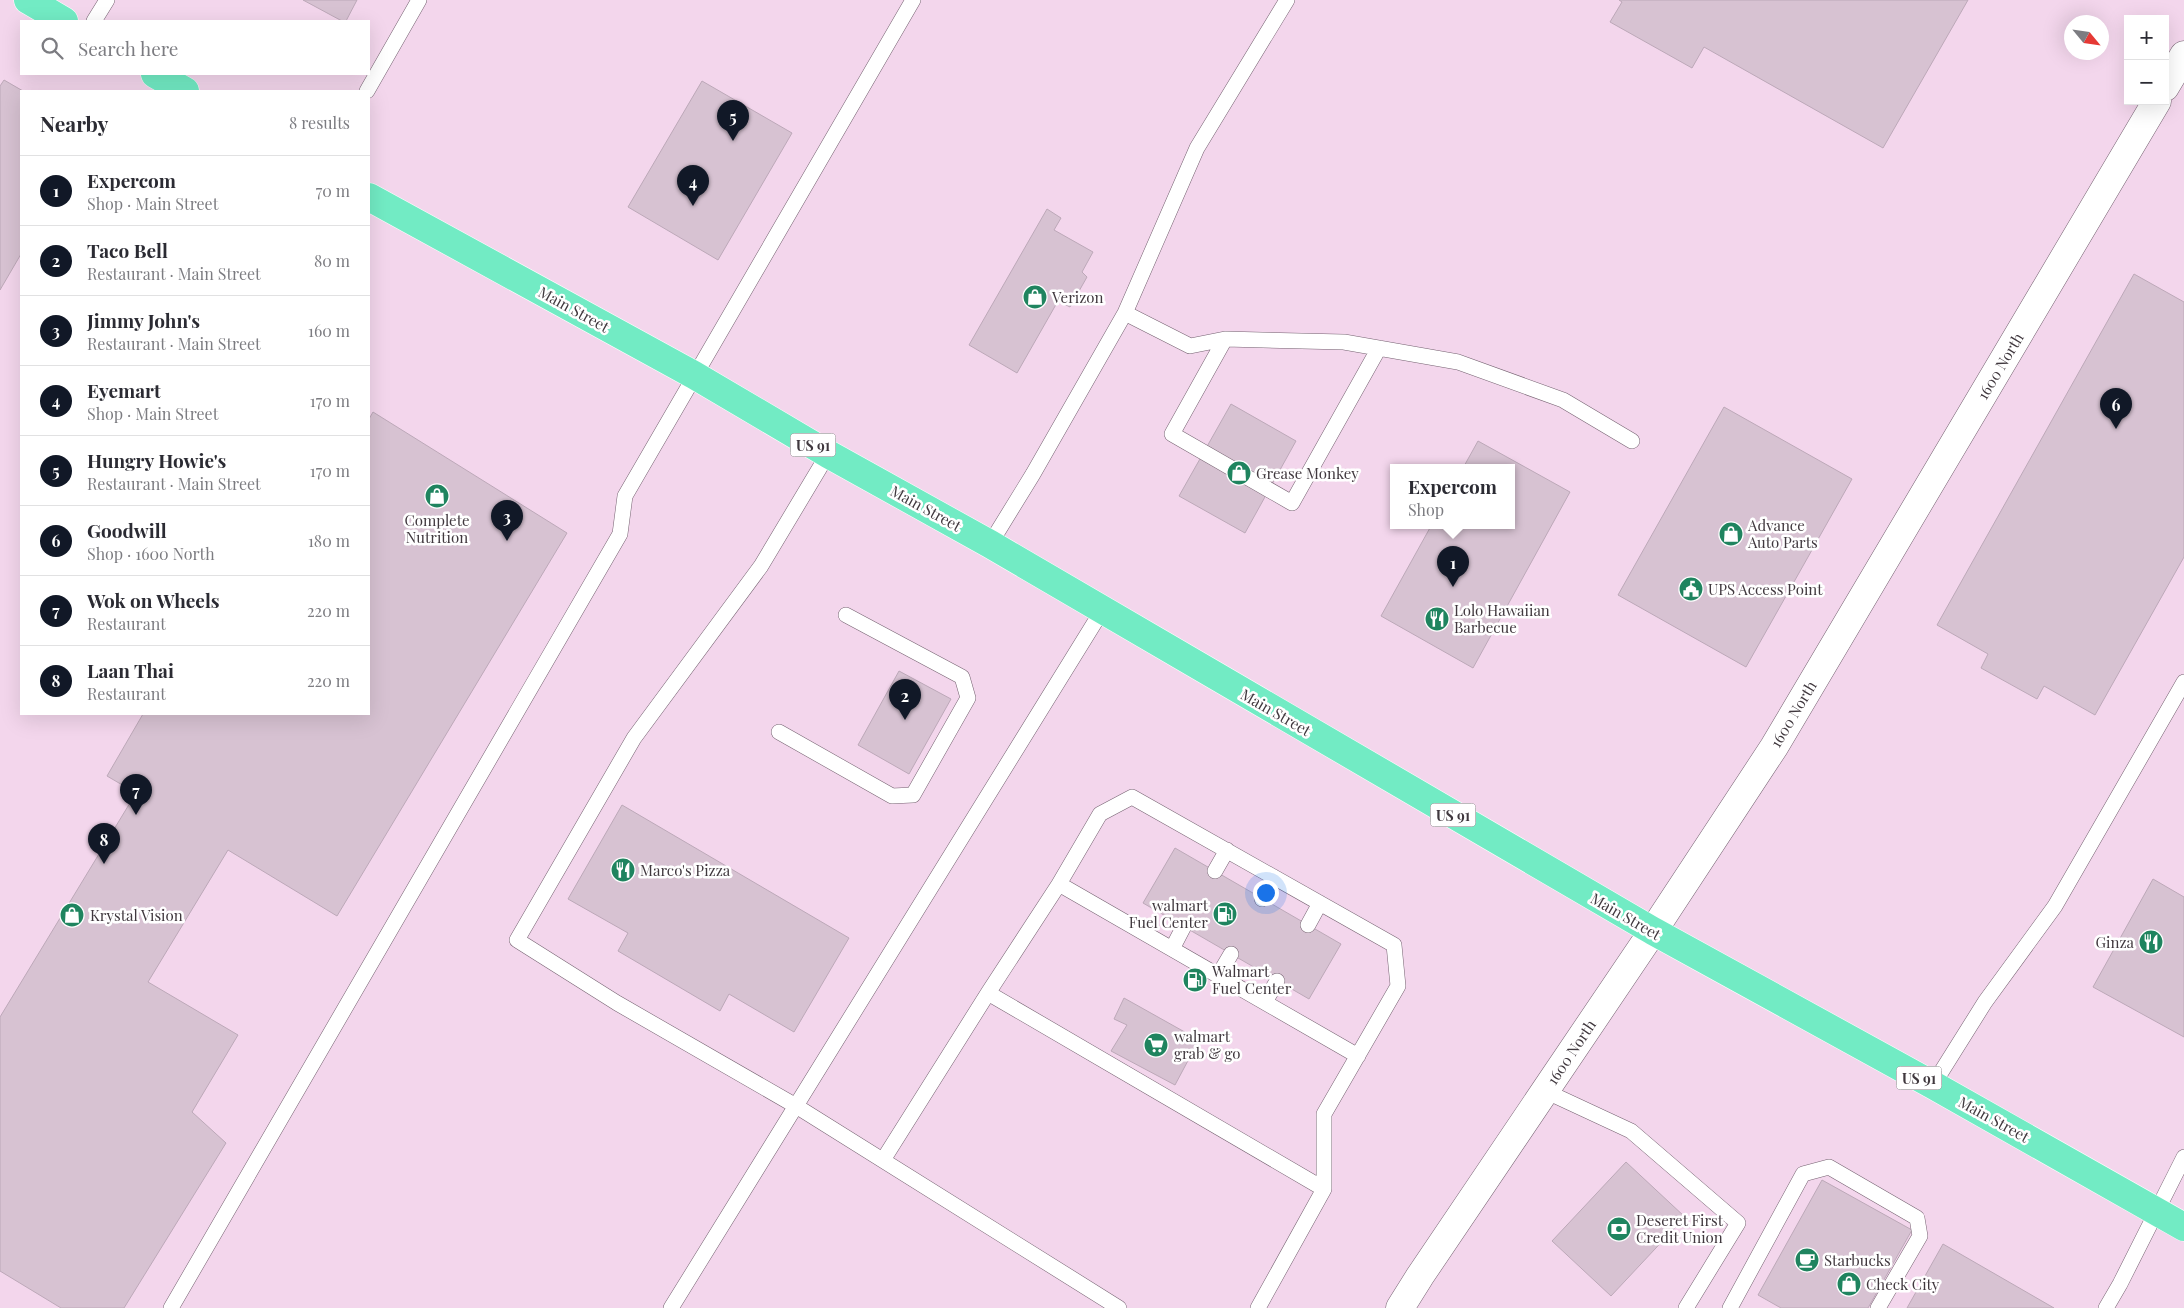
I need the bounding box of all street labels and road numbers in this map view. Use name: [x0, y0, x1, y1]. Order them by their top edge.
street label: Main Street: [535, 281, 613, 337]
street label: 1600 North: [1972, 329, 2028, 403]
road number: US 91: [790, 434, 836, 456]
street label: Main Street: [887, 480, 965, 536]
street label: 1600 North: [1765, 677, 1821, 751]
street label: Main Street: [1237, 684, 1315, 740]
road number: US 91: [1430, 804, 1476, 826]
street label: Main Street: [1587, 888, 1665, 944]
street label: 1600 North: [1542, 1015, 1600, 1088]
road number: US 91: [1896, 1066, 1942, 1090]
street label: Main Street: [1955, 1091, 2033, 1147]

